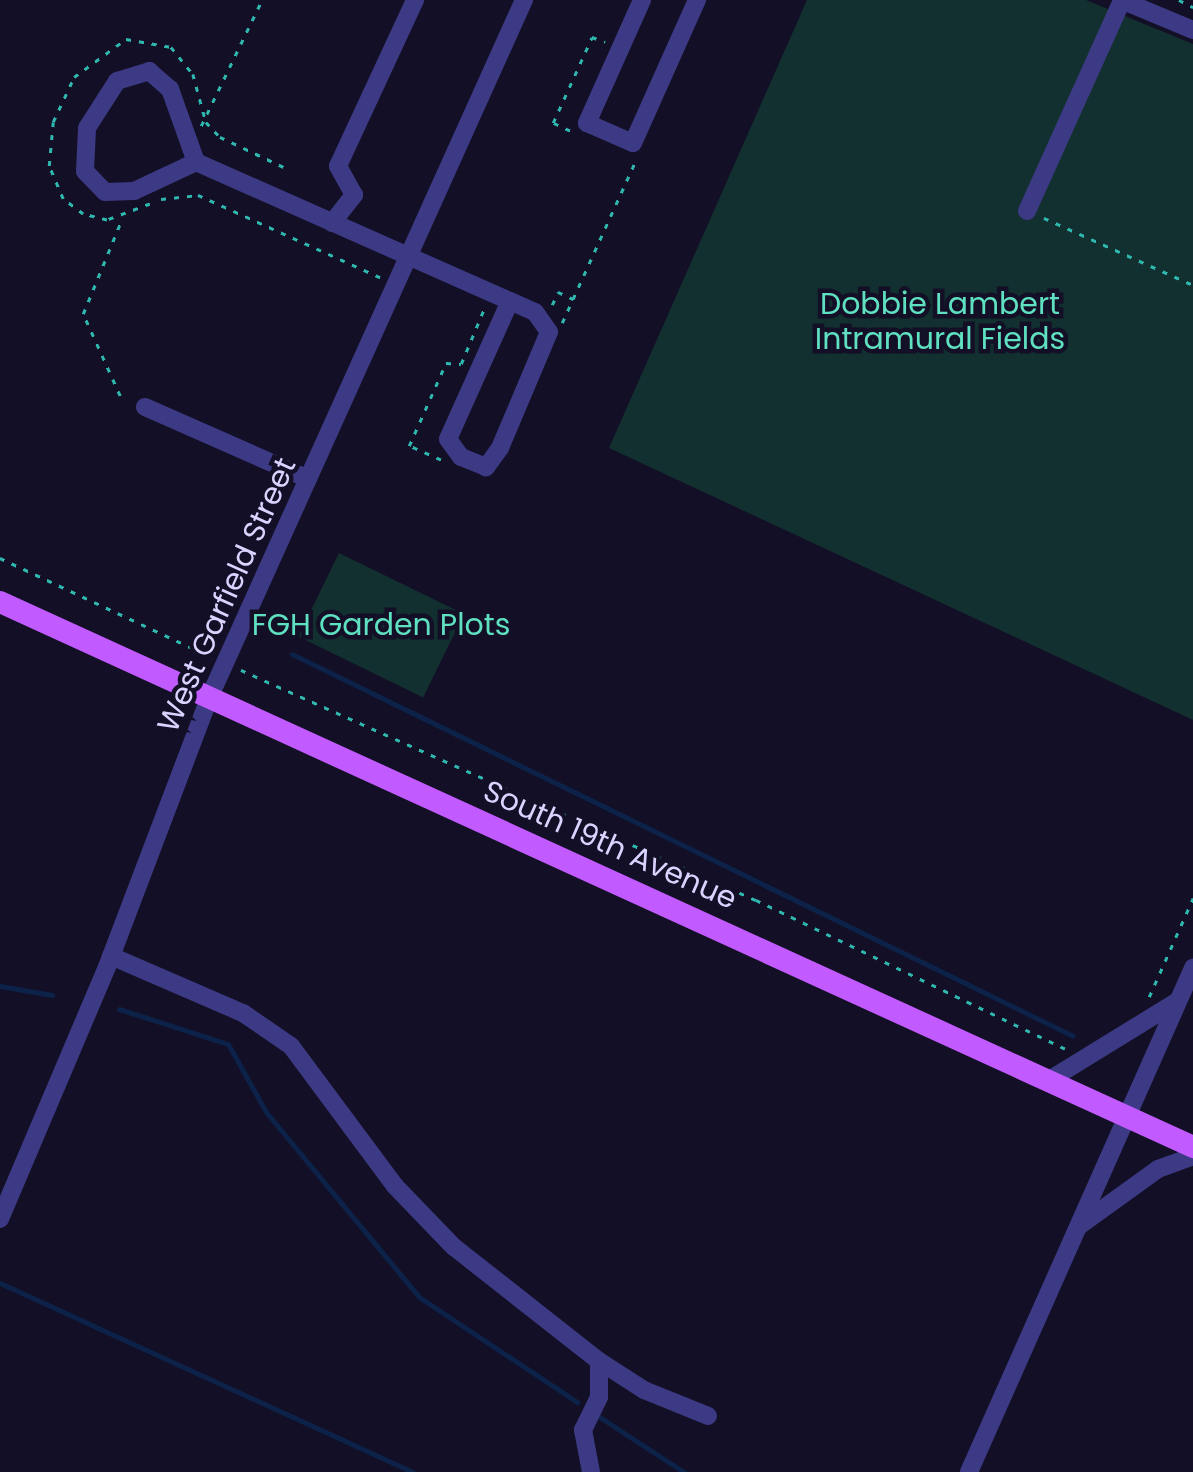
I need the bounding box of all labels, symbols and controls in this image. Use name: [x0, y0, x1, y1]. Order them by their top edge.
park label: Dobbie Lambert Intramural Fields: [815, 286, 1065, 356]
street label: West Garfield Street: [150, 452, 304, 738]
park label: FGH Garden Plots: [252, 607, 510, 643]
street label: South 19th Avenue: [478, 773, 742, 917]

